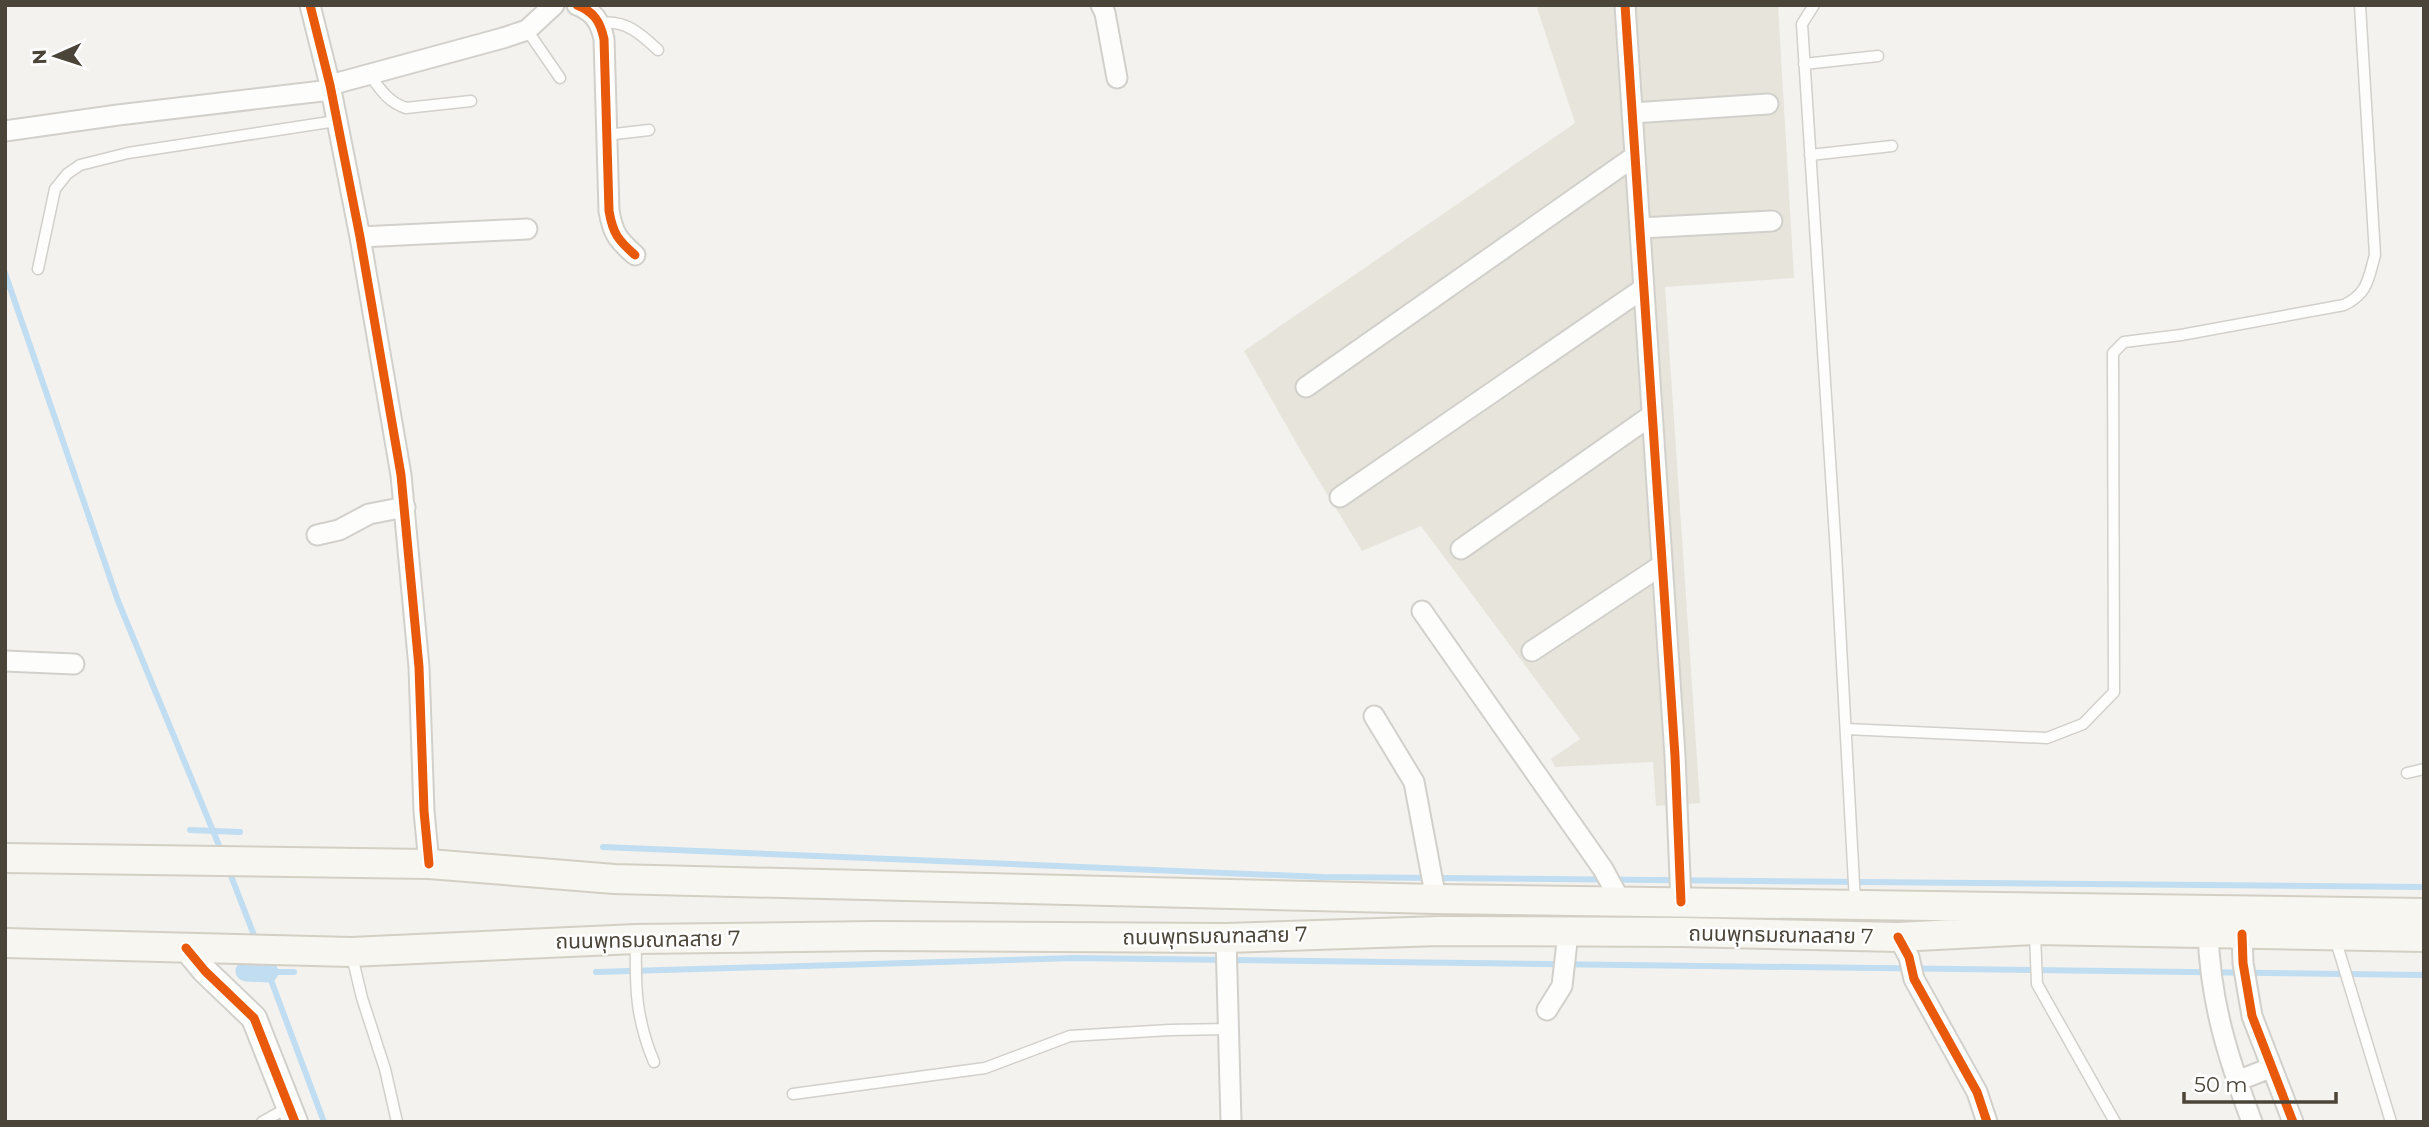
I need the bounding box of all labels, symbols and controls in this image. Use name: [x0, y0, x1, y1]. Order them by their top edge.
north arrow: [21, 21, 91, 91]
text: N: [28, 49, 51, 65]
street label: ถนนพุทธมณฑลสาย 7: [1688, 920, 1874, 950]
street label: ถนนพุทธมณฑลสาย 7: [1122, 921, 1308, 951]
street label: ถนนพุทธมณฑลสาย 7: [555, 925, 741, 955]
scale bar: [2184, 1060, 2336, 1104]
text: 50 m: [2194, 1072, 2248, 1097]

